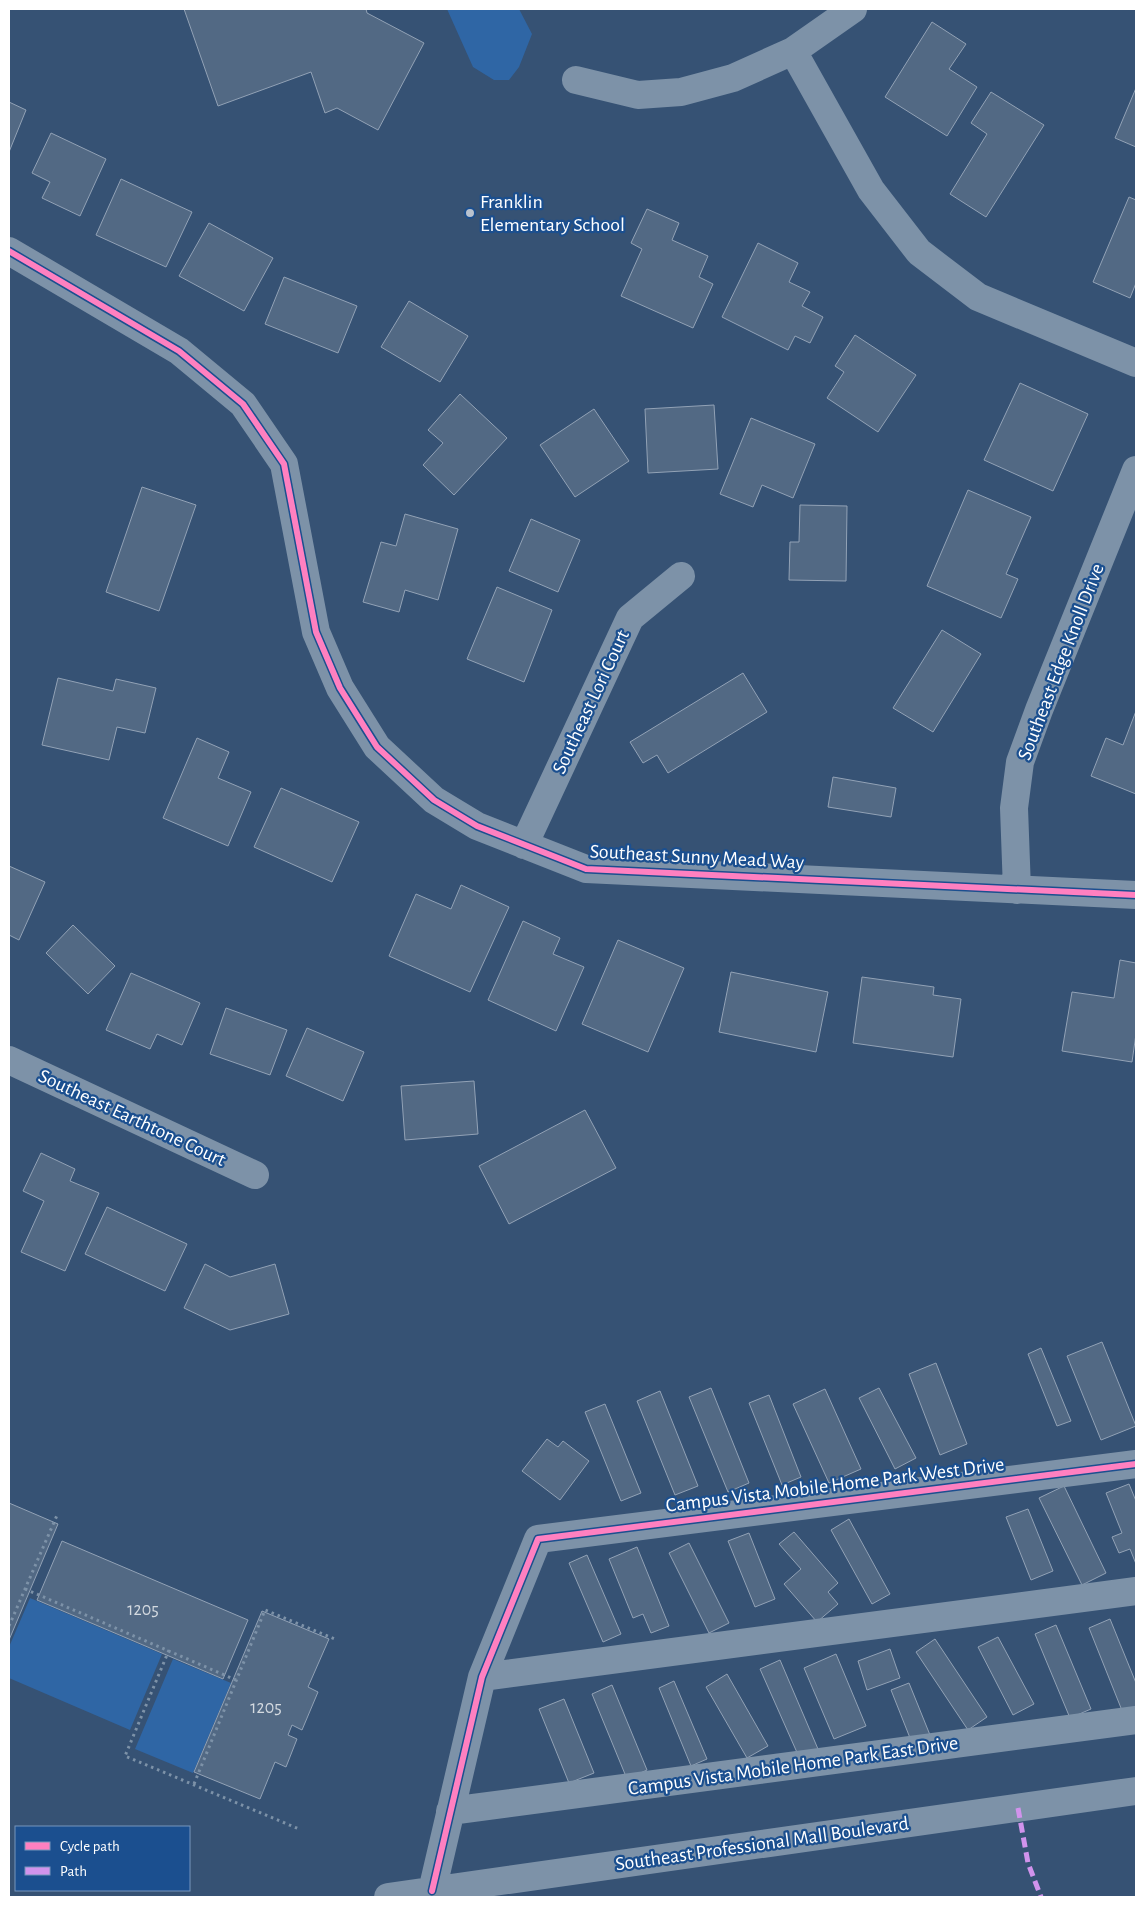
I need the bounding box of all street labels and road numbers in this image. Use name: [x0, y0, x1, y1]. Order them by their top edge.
street label: Southeast Edge Knoll Drive: [1014, 561, 1108, 763]
street label: Southeast Lori Court: [549, 626, 633, 777]
street label: Southeast Sunny Mead Way: [589, 841, 805, 873]
street label: Southeast Earthtone Court: [35, 1066, 229, 1170]
street label: Campus Vista Mobile Home Park West Drive: [665, 1454, 1005, 1516]
street label: Campus Vista Mobile Home Park East Drive: [627, 1733, 959, 1799]
street label: Southeast Professional Mall Boulevard: [614, 1813, 910, 1875]

